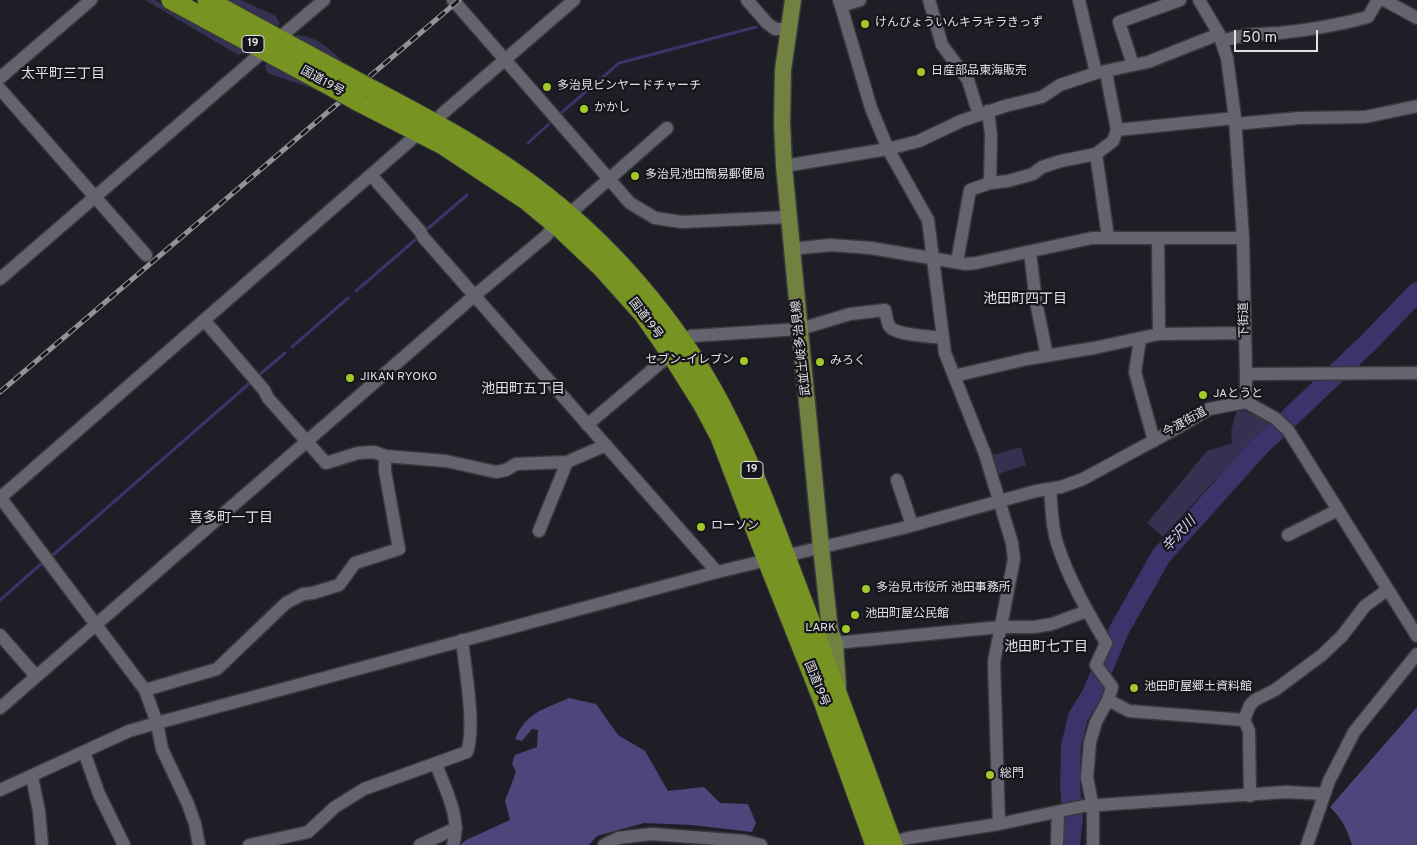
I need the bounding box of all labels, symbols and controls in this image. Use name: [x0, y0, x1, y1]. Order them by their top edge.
place label: けんびょういんキラキラきっず: [875, 17, 1043, 31]
marker: けんびょういんキラキラきっず: [859, 18, 871, 30]
scale bar: [1237, 20, 1321, 52]
text: 50 m: [1242, 29, 1277, 48]
road number: 19: [242, 36, 264, 52]
street label: 国道19号: [298, 64, 346, 100]
place label: 日産部品東海販売: [931, 65, 1027, 79]
marker: 日産部品東海販売: [915, 66, 927, 78]
district label: 太平町三丁目: [21, 67, 105, 83]
place label: 多治見ビンヤードチャーチ: [557, 80, 701, 94]
marker: 多治見ビンヤードチャーチ: [541, 81, 553, 93]
place label: かかし: [594, 102, 630, 116]
marker: かかし: [578, 103, 590, 115]
place label: 多治見池田簡易郵便局: [645, 169, 765, 183]
marker: 多治見池田簡易郵便局: [629, 170, 641, 182]
district label: 池田町四丁目: [983, 292, 1067, 308]
street label: 国道19号: [625, 296, 665, 342]
street label: 武並土岐多治見線: [790, 300, 814, 396]
street label: 下街道: [1237, 302, 1253, 338]
place label: セブン-イレブン: [645, 354, 734, 368]
marker: セブン-イレブン: [738, 355, 750, 367]
place label: みろく: [830, 355, 866, 369]
marker: みろく: [814, 356, 826, 368]
place label: JIKAN RYOKO: [360, 371, 437, 385]
marker: JIKAN RYOKO: [344, 372, 356, 384]
district label: 池田町五丁目: [481, 382, 565, 398]
place label: JAとうと: [1213, 388, 1263, 402]
marker: JAとうと: [1197, 389, 1209, 401]
street label: 今渡街道: [1161, 405, 1209, 441]
road number: 19: [741, 462, 763, 478]
district label: 喜多町一丁目: [189, 511, 273, 527]
water label: 辛沢川: [1160, 514, 1200, 556]
place label: ローソン: [711, 520, 759, 534]
marker: ローソン: [695, 521, 707, 533]
place label: 多治見市役所 池田事務所: [876, 582, 1011, 596]
marker: 多治見市役所 池田事務所: [860, 583, 872, 595]
place label: 池田町屋公民館: [865, 608, 949, 622]
marker: 池田町屋公民館: [849, 609, 861, 621]
place label: LARK: [805, 622, 836, 636]
marker: LARK: [840, 623, 852, 635]
district label: 池田町七丁目: [1004, 640, 1088, 656]
street label: 国道19号: [800, 659, 832, 709]
place label: 池田町屋郷土資料館: [1144, 681, 1252, 695]
marker: 池田町屋郷土資料館: [1128, 682, 1140, 694]
place label: 総門: [1000, 768, 1024, 782]
marker: 総門: [984, 769, 996, 781]

